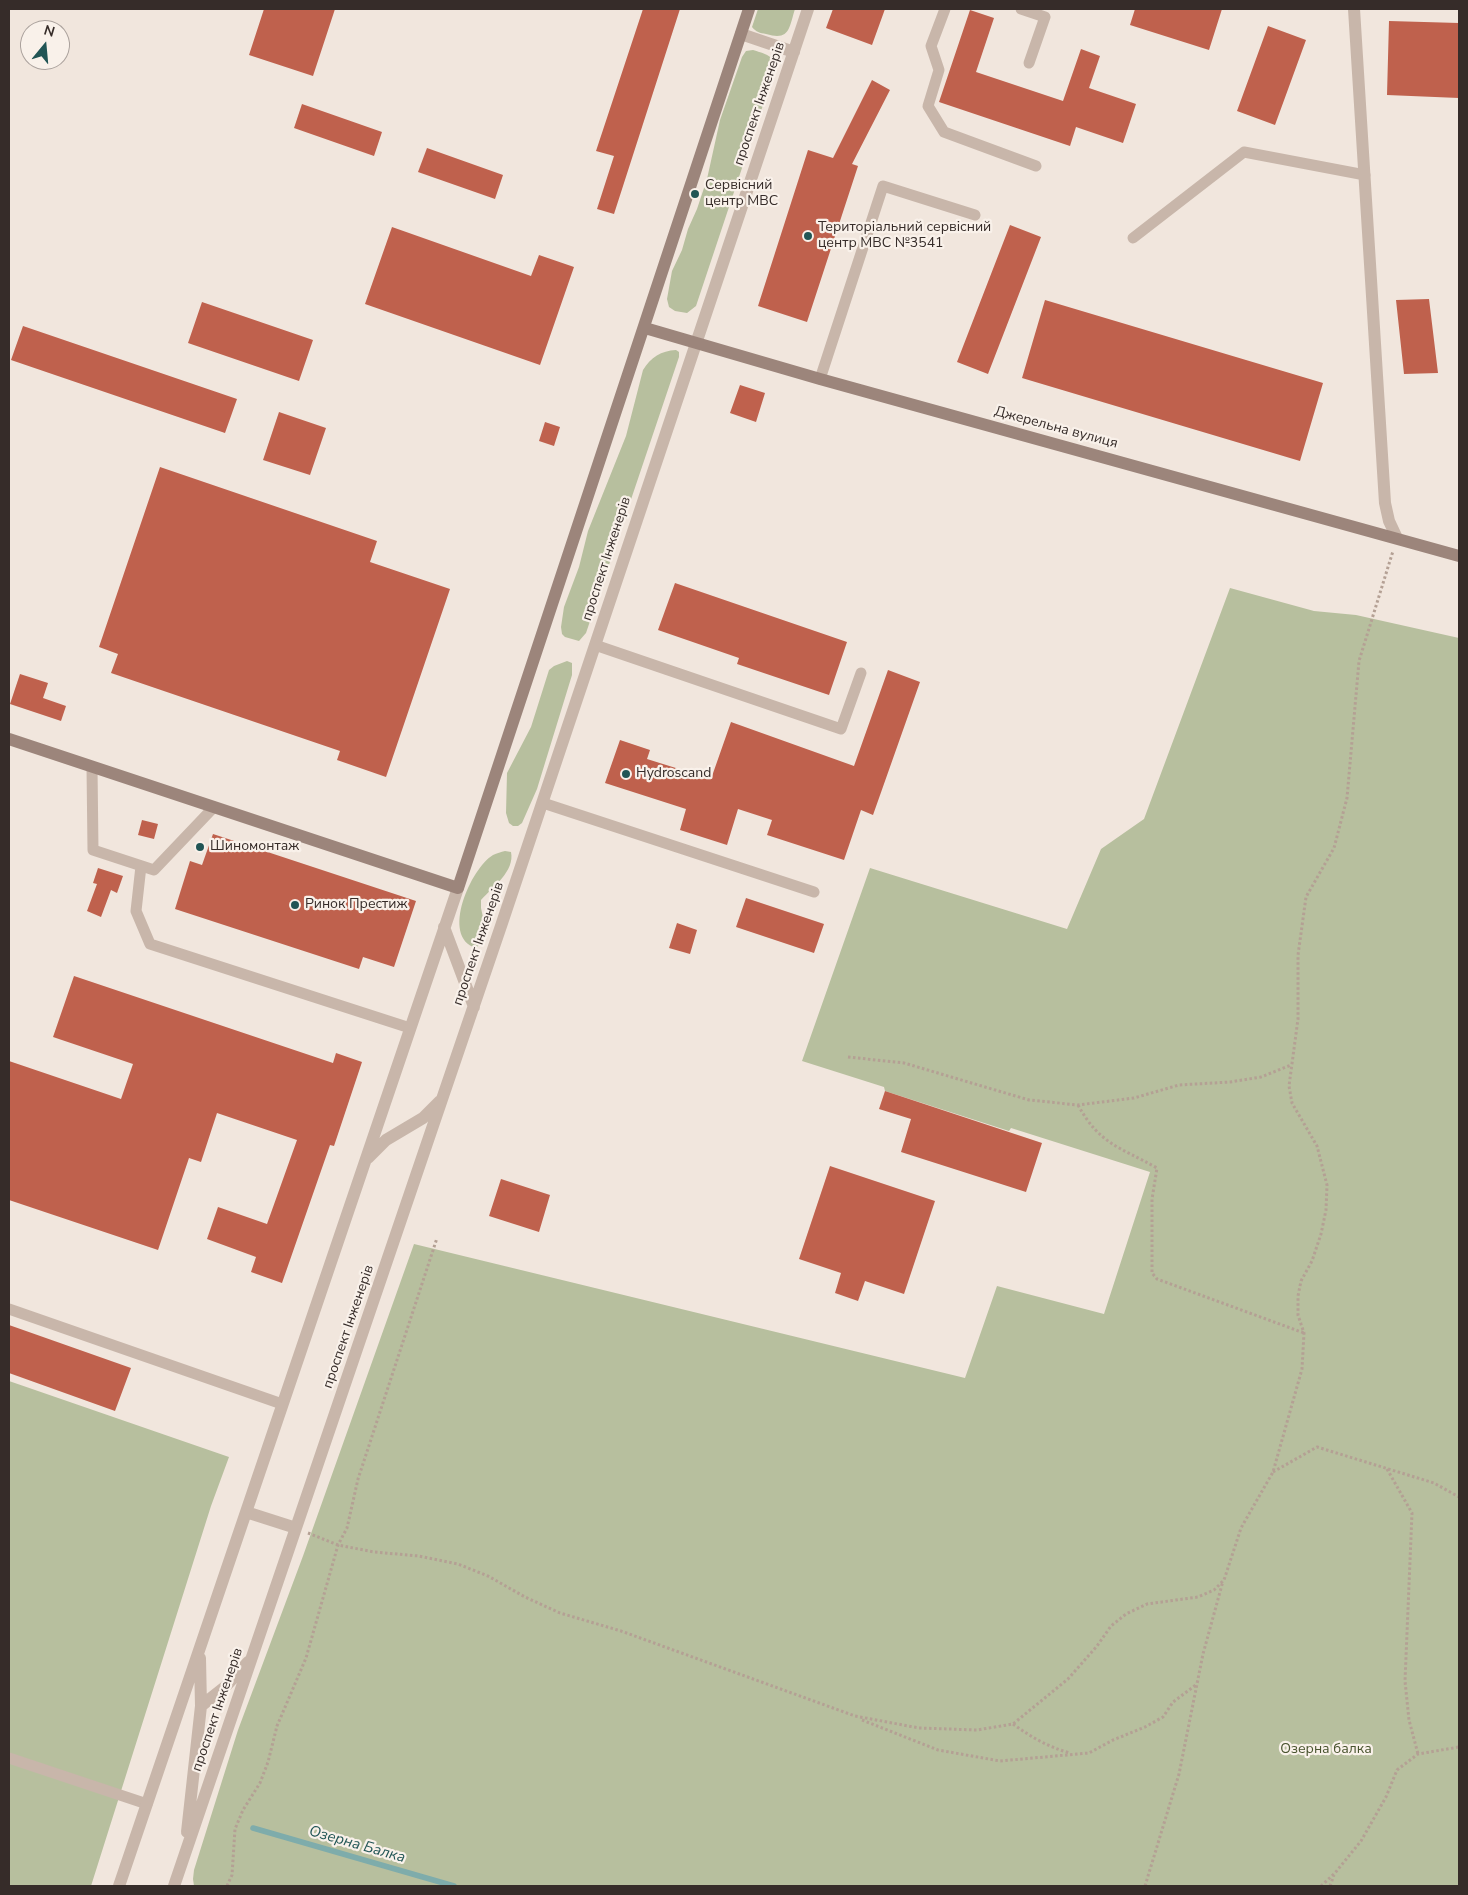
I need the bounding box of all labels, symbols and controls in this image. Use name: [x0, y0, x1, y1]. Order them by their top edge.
north arrow: [20, 20, 70, 70]
text: N: [41, 21, 57, 42]
street label: проспект Інженерів: [731, 40, 789, 168]
place label: Сервісний центр МВС: [705, 178, 778, 210]
marker: Сервісний центр МВС: [689, 188, 701, 200]
place label: Територіальний сервісний центр МВС №3541: [818, 220, 991, 252]
marker: Територіальний сервісний центр МВС №3541: [802, 230, 814, 242]
street label: Джерельна вулиця: [992, 403, 1120, 453]
street label: проспект Інженерів: [579, 495, 635, 623]
place label: Hydroscand: [636, 766, 711, 782]
marker: Hydroscand: [620, 768, 632, 780]
place label: Шиномонтаж: [210, 839, 299, 855]
marker: Шиномонтаж: [194, 841, 206, 853]
street label: проспект Інженерів: [450, 880, 508, 1008]
place label: Ринок Престиж: [305, 897, 407, 913]
marker: Ринок Престиж: [289, 899, 301, 911]
street label: проспект Інженерів: [320, 1263, 378, 1391]
street label: проспект Інженерів: [189, 1646, 247, 1774]
park label: Озерна балка: [1280, 1742, 1372, 1758]
water label: Озерна Балка: [307, 1823, 407, 1867]

